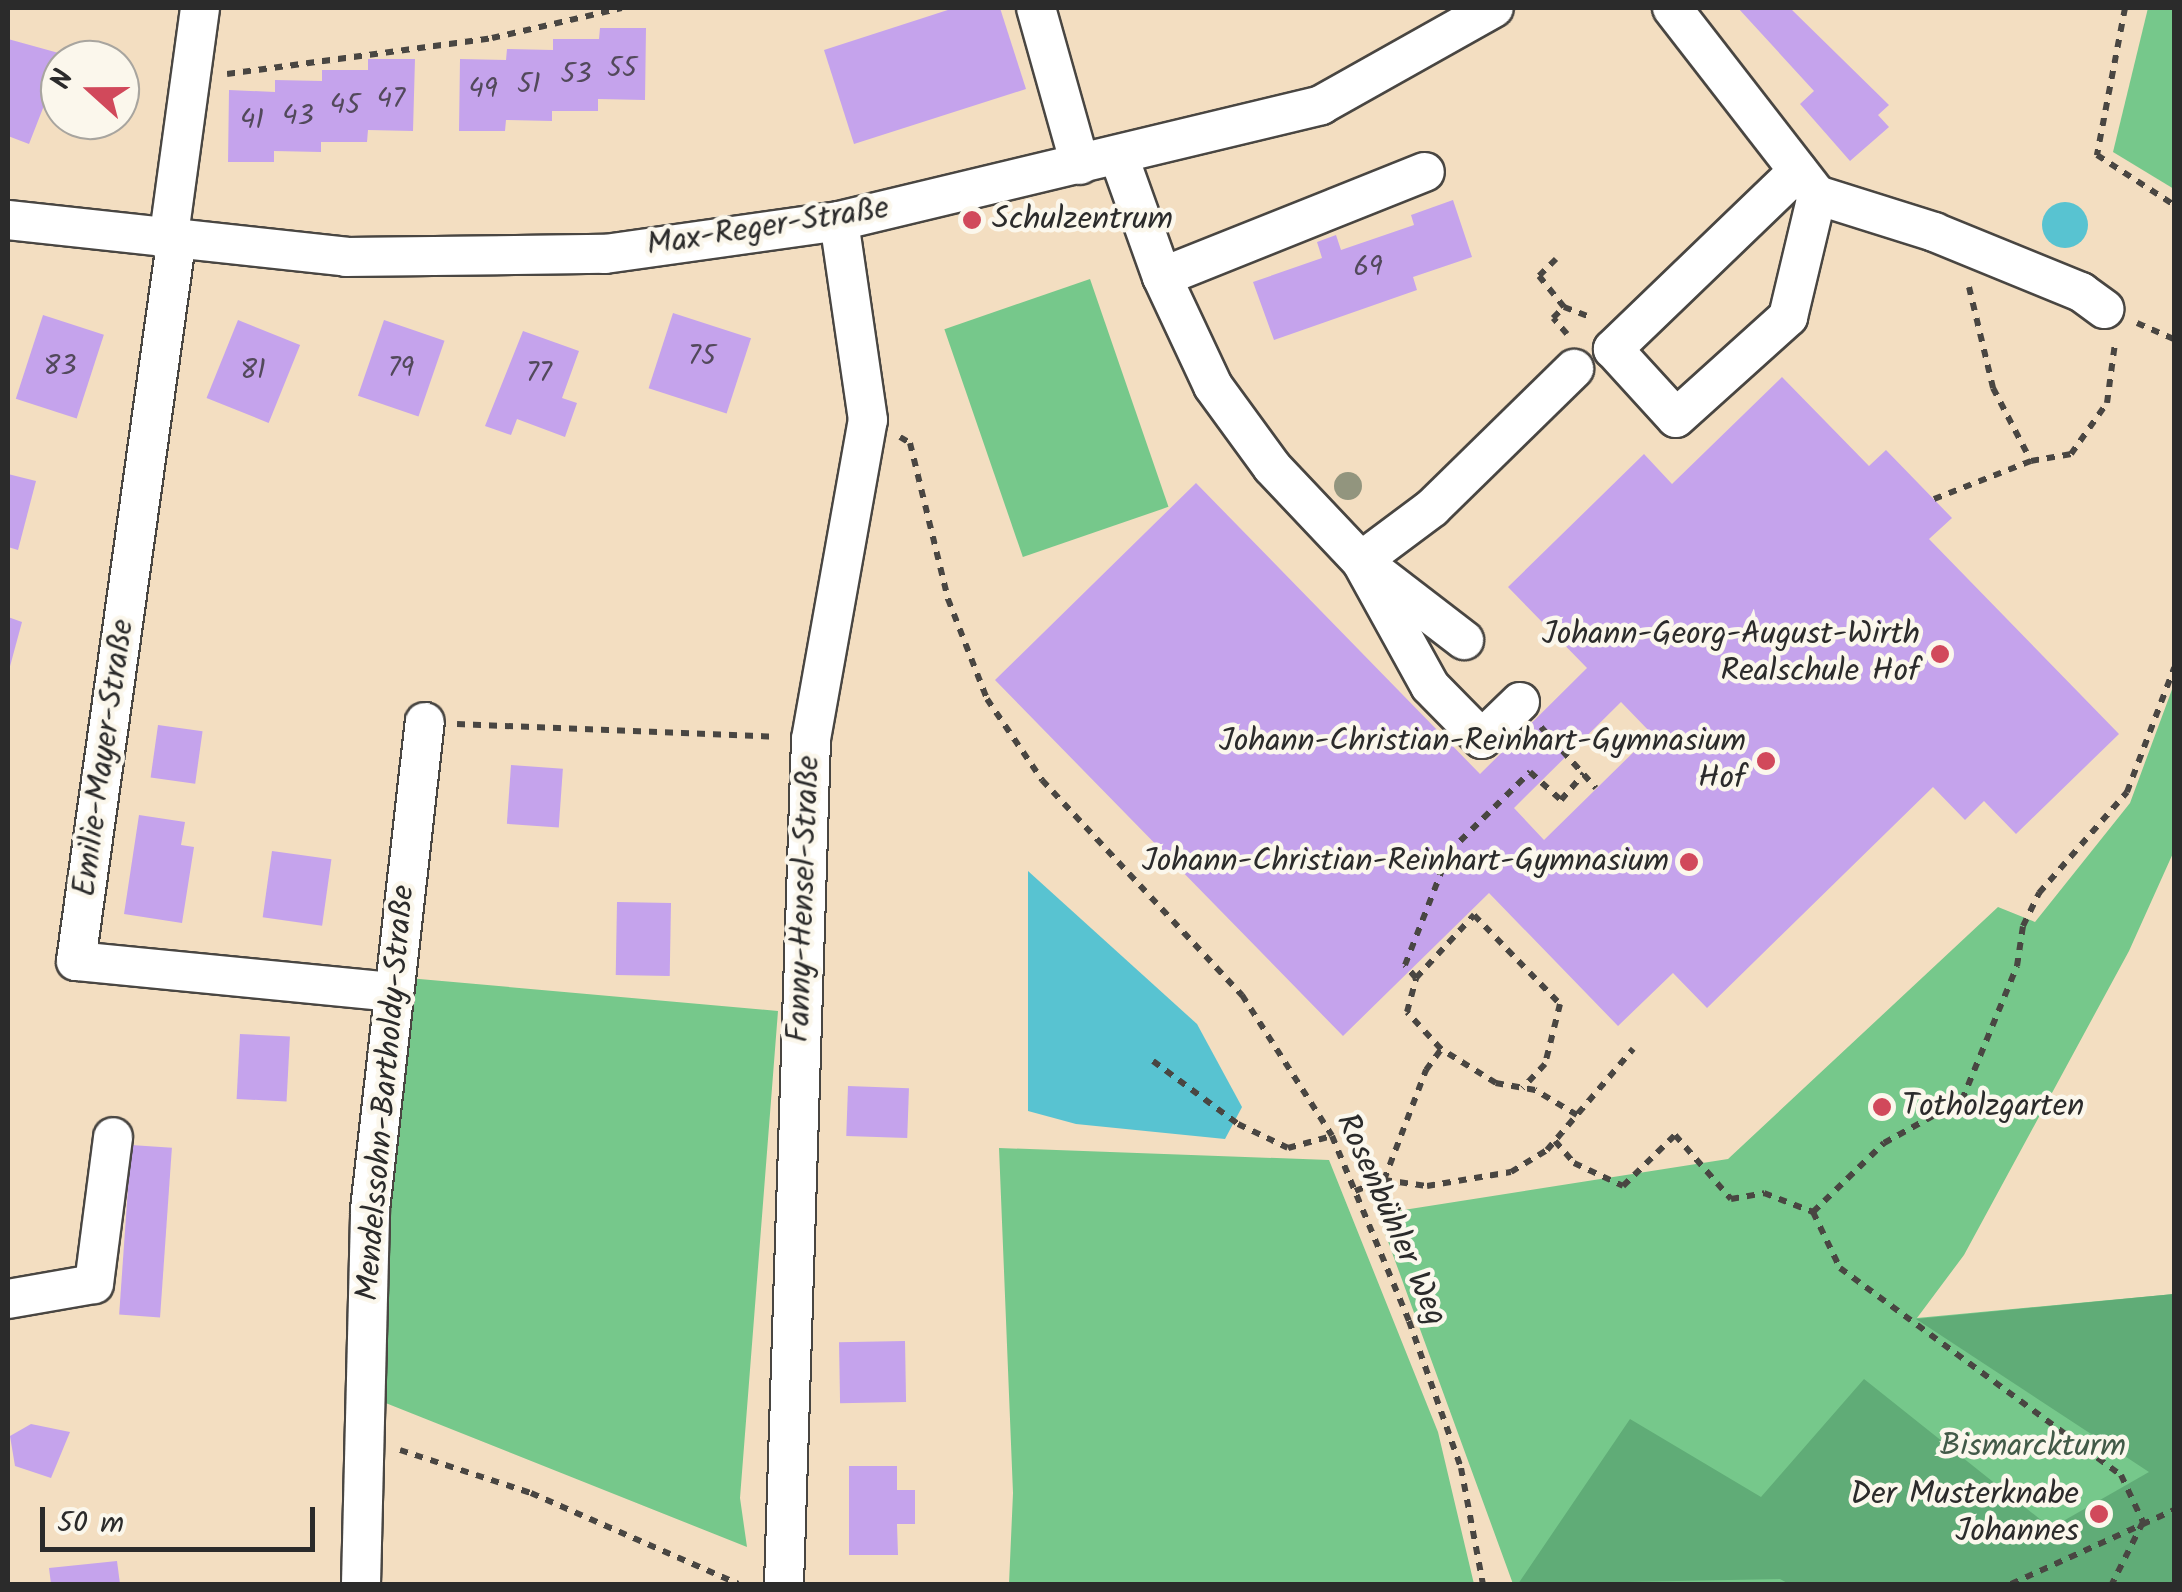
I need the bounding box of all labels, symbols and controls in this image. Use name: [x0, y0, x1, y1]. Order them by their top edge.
north arrow: [40, 40, 140, 140]
house number: 55: [607, 52, 637, 86]
house number: 53: [560, 58, 592, 92]
text: N: [39, 63, 88, 96]
house number: 51: [517, 68, 541, 102]
house number: 49: [468, 73, 498, 107]
house number: 47: [377, 83, 405, 117]
house number: 45: [330, 89, 360, 123]
house number: 43: [282, 100, 314, 134]
house number: 41: [240, 104, 264, 138]
street label: Max-Reger-Straße: [644, 190, 892, 266]
place label: Schulzentrum: [992, 201, 1173, 239]
marker: Schulzentrum: [961, 209, 983, 231]
house number: 69: [1353, 251, 1383, 285]
house number: 75: [688, 340, 716, 374]
house number: 83: [44, 350, 76, 384]
house number: 79: [388, 352, 414, 386]
house number: 81: [240, 354, 266, 388]
house number: 77: [526, 357, 552, 391]
street label: Emilie-Mayer-Straße: [67, 617, 143, 899]
place label: Johann-Georg-August-Wirth Realschule Hof: [1542, 617, 1920, 692]
marker: Johann-Georg-August-Wirth Realschule Hof: [1929, 643, 1951, 665]
place label: Johann-Christian-Reinhart-Gymnasium Hof: [1219, 724, 1746, 799]
marker: Johann-Christian-Reinhart-Gymnasium Hof: [1755, 750, 1777, 772]
street label: Fanny-Hensel-Straße: [781, 755, 829, 1043]
place label: Johann-Christian-Reinhart-Gymnasium: [1142, 843, 1669, 881]
marker: Johann-Christian-Reinhart-Gymnasium: [1678, 851, 1700, 873]
street label: Mendelssohn-Bartholdy-Straße: [350, 884, 424, 1302]
place label: Totholzgarten: [1902, 1088, 2084, 1126]
marker: Totholzgarten: [1871, 1096, 1893, 1118]
street label: Rosenbühler Weg: [1326, 1108, 1454, 1332]
park label: Bismarckturm: [1940, 1428, 2126, 1466]
place label: Der Musterknabe Johannes: [1851, 1477, 2079, 1552]
scale bar: [45, 1487, 320, 1549]
text: 50 m: [57, 1500, 124, 1548]
marker: Der Musterknabe Johannes: [2088, 1503, 2110, 1525]

